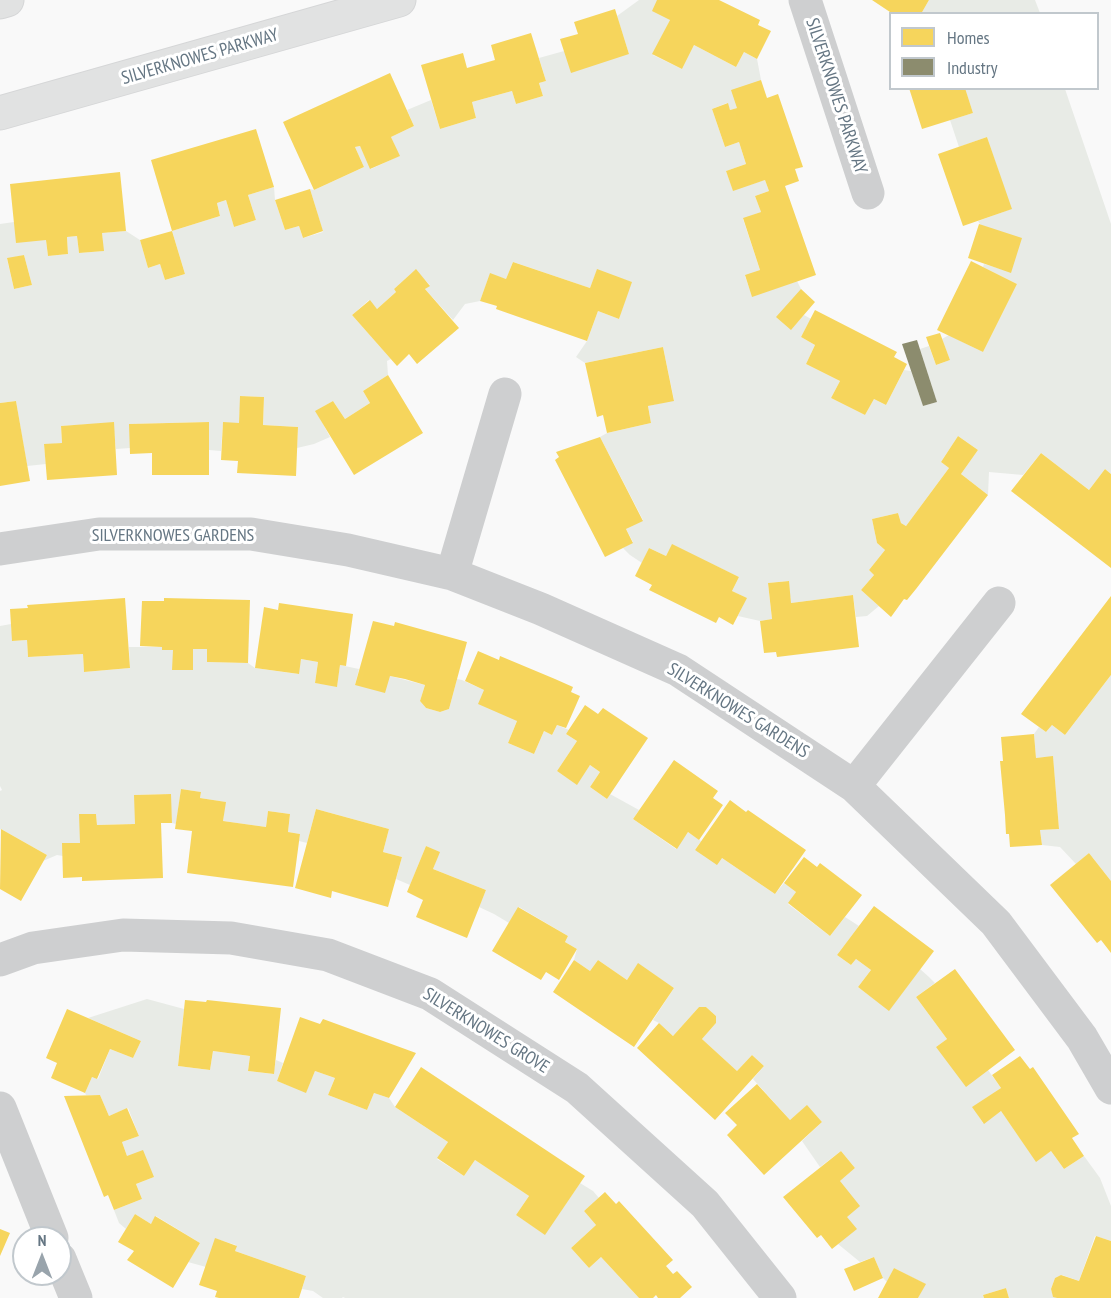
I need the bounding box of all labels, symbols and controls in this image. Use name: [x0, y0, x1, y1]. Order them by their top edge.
legend: [889, 12, 1099, 90]
street label: SILVERKNOWES PARKWAY: [801, 15, 871, 177]
street label: SILVERKNOWES PARKWAY: [119, 24, 281, 90]
text: Homes: [947, 26, 990, 49]
text: Industry: [947, 56, 997, 79]
street label: SILVERKNOWES GARDENS: [92, 525, 254, 547]
street label: SILVERKNOWES GARDENS: [663, 659, 813, 763]
street label: SILVERKNOWES GROVE: [419, 984, 553, 1078]
north arrow: [12, 1226, 72, 1286]
text: N: [38, 1230, 46, 1250]

